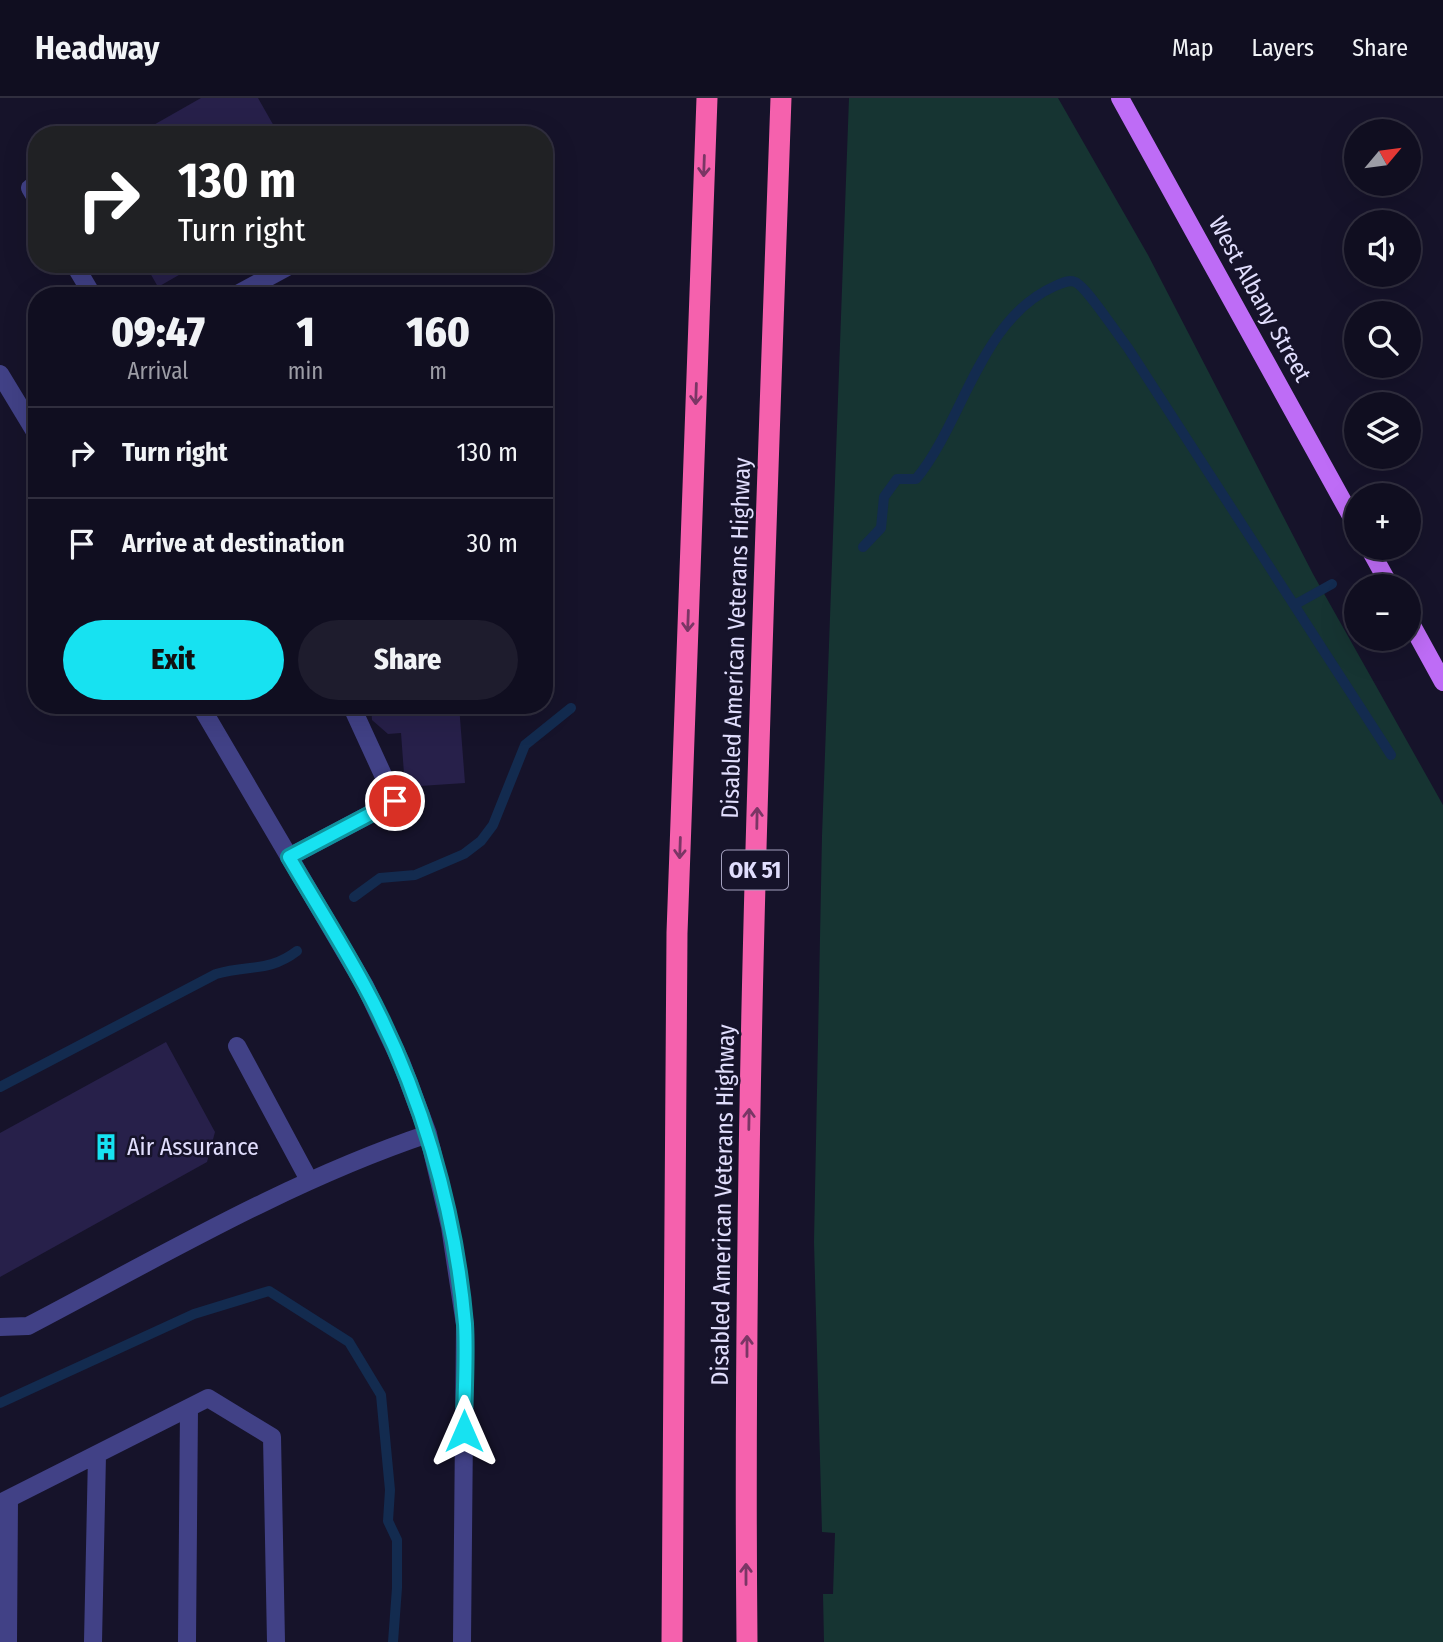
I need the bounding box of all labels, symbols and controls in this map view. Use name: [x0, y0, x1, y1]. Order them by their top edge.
text: Headway: [35, 28, 159, 68]
text: Map: [1172, 34, 1214, 62]
text: Layers: [1252, 34, 1314, 62]
text: Share: [1352, 34, 1408, 62]
north arrow: [1344, 119, 1421, 196]
map controls: [1344, 119, 1421, 651]
text: 130 m: [178, 151, 296, 210]
icon: right: [63, 154, 154, 245]
one-way arrow: [698, 154, 711, 177]
button: sound: [1344, 210, 1421, 287]
text: Turn right: [178, 211, 305, 249]
street label: West Albany Street: [1203, 212, 1317, 387]
button: search: [1344, 301, 1421, 378]
text: 09:47: [111, 307, 205, 357]
text: 1: [296, 307, 315, 357]
text: 160: [406, 307, 470, 357]
text: Arrival: [127, 357, 188, 385]
text: min: [288, 357, 323, 385]
text: m: [429, 357, 447, 385]
one-way arrow: [690, 382, 703, 405]
button: layers: [1344, 392, 1421, 469]
icon: right: [63, 434, 101, 472]
text: Turn right: [122, 437, 228, 468]
text: 130 m: [456, 437, 518, 468]
street label: Disabled American Veterans Highway: [716, 457, 756, 819]
button: +: [1344, 483, 1421, 560]
icon: arrive: [63, 525, 101, 563]
text: Arrive at destination: [122, 528, 345, 559]
text: 30 m: [467, 528, 518, 559]
button: −: [1344, 574, 1421, 651]
one-way arrow: [682, 609, 695, 632]
button: Exit: [63, 620, 284, 700]
button: Share: [298, 620, 518, 700]
pin: [365, 771, 425, 831]
icon: arrive: [376, 782, 414, 820]
one-way arrow: [750, 807, 763, 830]
one-way arrow: [674, 837, 687, 860]
road number: OK 51: [722, 850, 788, 890]
street label: Disabled American Veterans Highway: [706, 1024, 740, 1386]
one-way arrow: [742, 1108, 756, 1131]
building icon: Air Assurance: [91, 1132, 121, 1162]
place label: Air Assurance: [127, 1133, 259, 1161]
one-way arrow: [740, 1335, 754, 1358]
position arrow: [427, 1394, 501, 1468]
one-way arrow: [739, 1563, 753, 1586]

